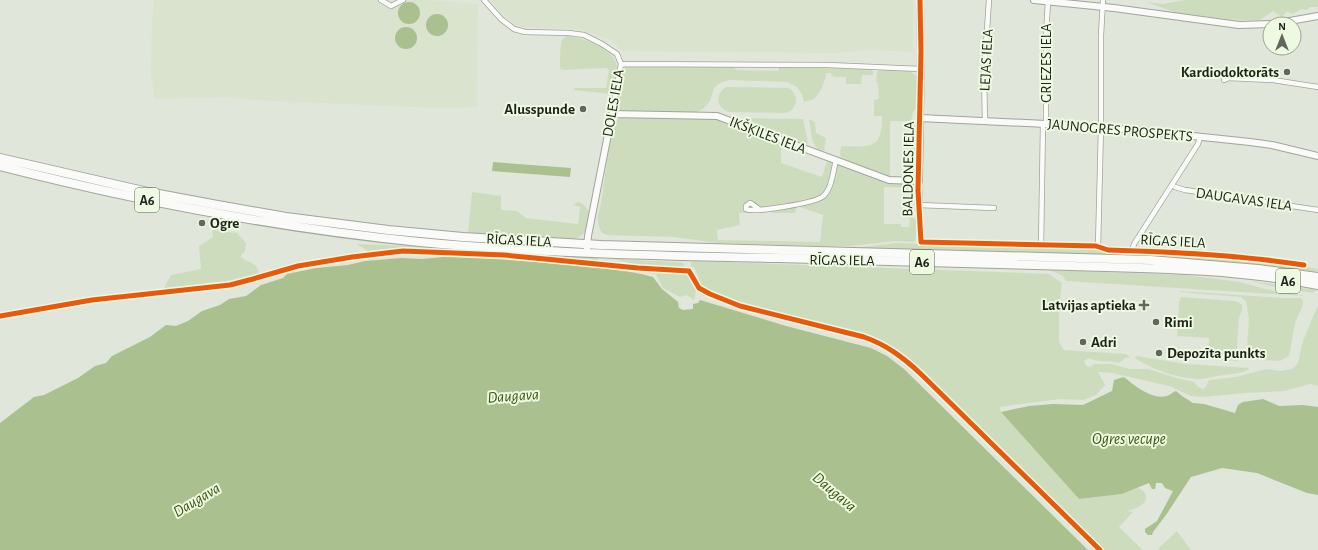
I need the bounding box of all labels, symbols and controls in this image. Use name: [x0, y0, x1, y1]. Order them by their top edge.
north arrow: [1262, 16, 1302, 56]
text: N: [1278, 21, 1286, 32]
street label: GRIEZES IELA: [1039, 23, 1054, 103]
street label: LEJAS IELA: [977, 28, 996, 92]
place label: Kardiodoktorāts: [1181, 65, 1279, 80]
marker: Kardiodoktorāts: [1282, 67, 1292, 77]
street label: DOLES IELA: [600, 68, 627, 138]
place label: Alusspunde: [504, 102, 575, 117]
marker: Alusspunde: [578, 104, 588, 114]
street label: IKŠĶILES IELA: [727, 113, 809, 158]
street label: JAUNOGRES PROSPEKTS: [1047, 117, 1193, 144]
street label: BALDONES IELA: [900, 121, 917, 217]
street label: DAUGAVAS IELA: [1195, 185, 1293, 214]
road number: A6: [135, 188, 159, 212]
place label: Ogre: [210, 216, 239, 231]
marker: Ogre: [197, 218, 207, 228]
street label: RĪGAS IELA: [486, 231, 552, 250]
street label: RĪGAS IELA: [1140, 232, 1206, 251]
road number: A6: [910, 250, 934, 274]
street label: RĪGAS IELA: [809, 252, 875, 269]
road number: A6: [1276, 269, 1300, 293]
place label: Latvijas aptieka: [1042, 298, 1136, 313]
marker: Latvijas aptieka: [1139, 300, 1149, 310]
place label: Rimi: [1164, 315, 1193, 330]
marker: Rimi: [1151, 317, 1161, 327]
place label: Adri: [1091, 335, 1117, 350]
marker: Adri: [1078, 337, 1088, 347]
place label: Depozīta punkts: [1167, 346, 1266, 361]
marker: Depozīta punkts: [1154, 348, 1164, 358]
water label: Daugava: [487, 386, 539, 406]
water label: Ogres vecupe: [1092, 431, 1166, 448]
water label: Daugava: [809, 469, 859, 514]
water label: Daugava: [170, 480, 223, 520]

